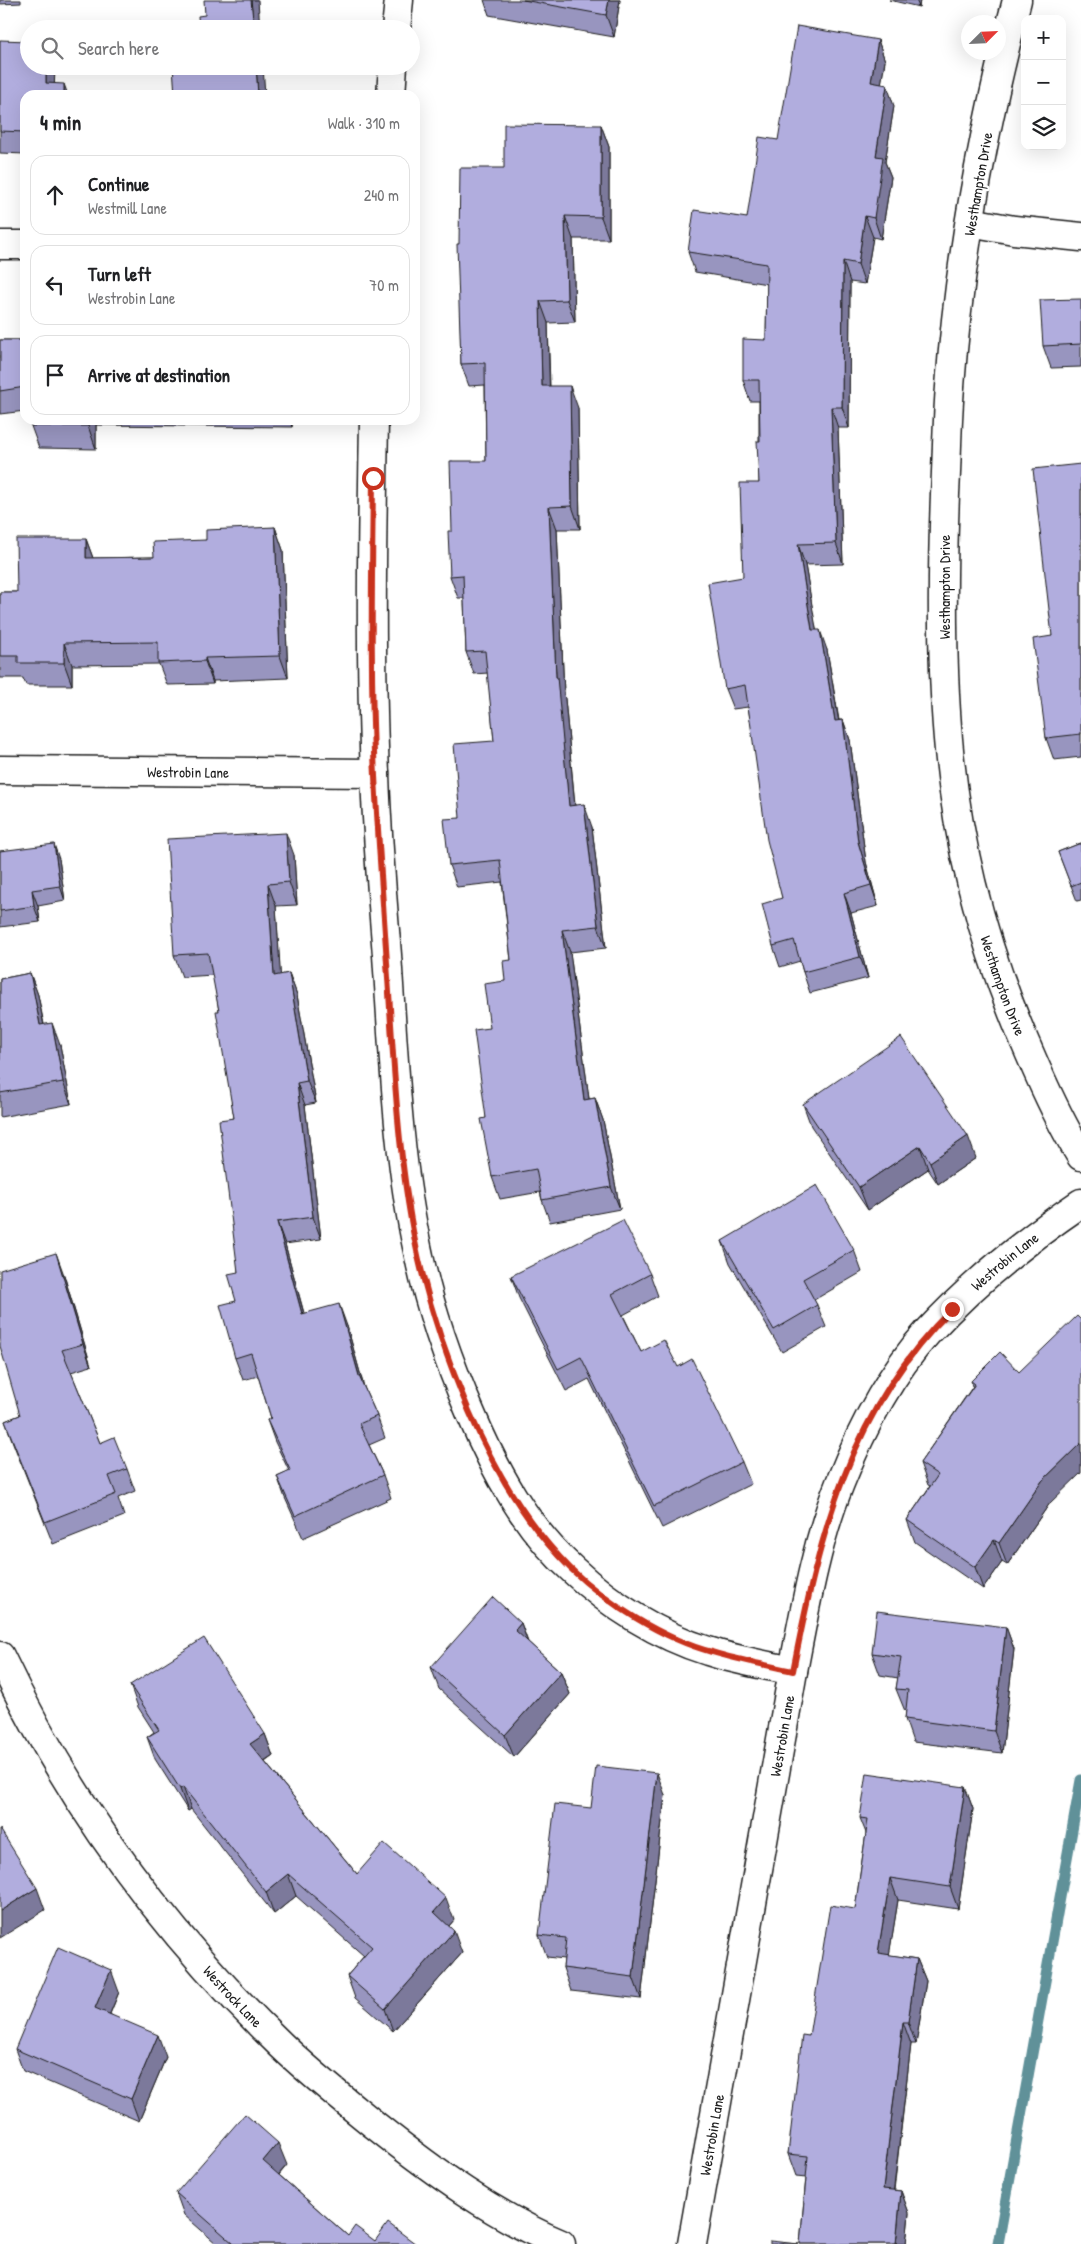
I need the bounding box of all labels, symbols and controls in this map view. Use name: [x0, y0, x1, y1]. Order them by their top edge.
north arrow: [961, 15, 1006, 60]
map controls: [1021, 15, 1066, 150]
button: +: [1021, 15, 1066, 60]
search box: [20, 20, 420, 75]
icon: search: [38, 34, 66, 62]
text: Search here: [78, 35, 159, 61]
button: −: [1021, 60, 1066, 105]
button: layers: [1021, 105, 1066, 150]
text: 4 min: [40, 108, 81, 137]
text: Walk · 310 m: [328, 112, 400, 134]
street label: Westhampton Drive: [959, 131, 997, 237]
text: Continue: [88, 171, 149, 197]
icon: ahead: [41, 181, 69, 209]
text: 240 m: [364, 184, 399, 206]
text: Westmill Lane: [88, 197, 167, 219]
text: Turn left: [88, 261, 151, 287]
icon: left: [41, 271, 69, 299]
text: 70 m: [369, 274, 399, 296]
text: Westrobin Lane: [88, 287, 175, 309]
icon: arrive: [41, 361, 69, 389]
text: Arrive at destination: [88, 362, 230, 388]
route start: [362, 467, 385, 490]
street label: Westhampton Drive: [934, 535, 955, 639]
street label: Westrobin Lane: [147, 761, 229, 782]
street label: Westhampton Drive: [976, 933, 1031, 1039]
street label: Westrobin Lane: [966, 1227, 1042, 1295]
route end: [941, 1298, 964, 1321]
street label: Westrobin Lane: [764, 1694, 799, 1778]
street label: Westrock Lane: [199, 1961, 267, 2032]
street label: Westrobin Lane: [694, 2092, 729, 2177]

